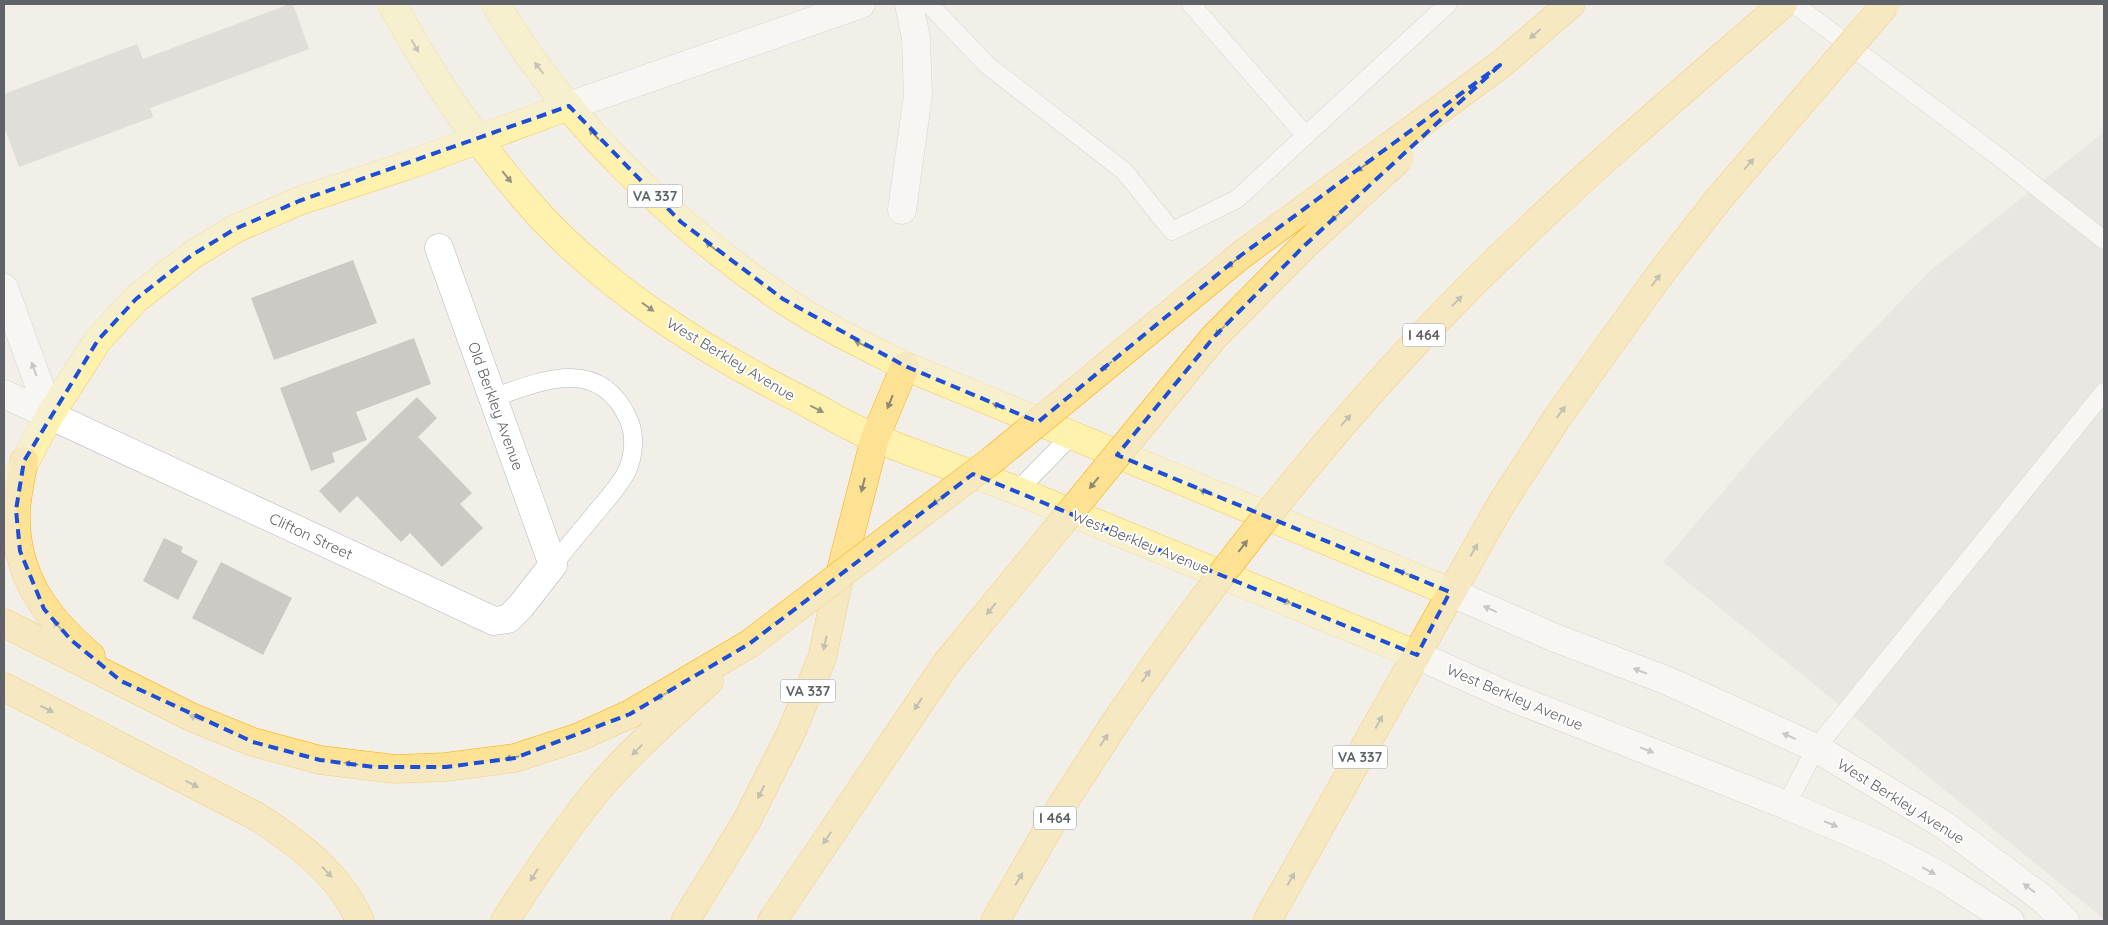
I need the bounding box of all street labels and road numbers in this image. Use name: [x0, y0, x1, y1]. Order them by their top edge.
road number: VA 337: [628, 185, 682, 208]
street label: West Berkley Avenue: [663, 313, 799, 405]
road number: I 464: [1403, 324, 1445, 346]
street label: Old Berkley Avenue: [464, 339, 528, 473]
street label: West Berkley Avenue: [1070, 506, 1212, 578]
street label: Clifton Street: [266, 508, 356, 564]
street label: West Berkley Avenue: [1444, 660, 1586, 734]
road number: VA 337: [780, 679, 836, 702]
road number: VA 337: [1332, 746, 1388, 769]
street label: West Berkley Avenue: [1834, 754, 1968, 848]
road number: I 464: [1034, 806, 1076, 830]

